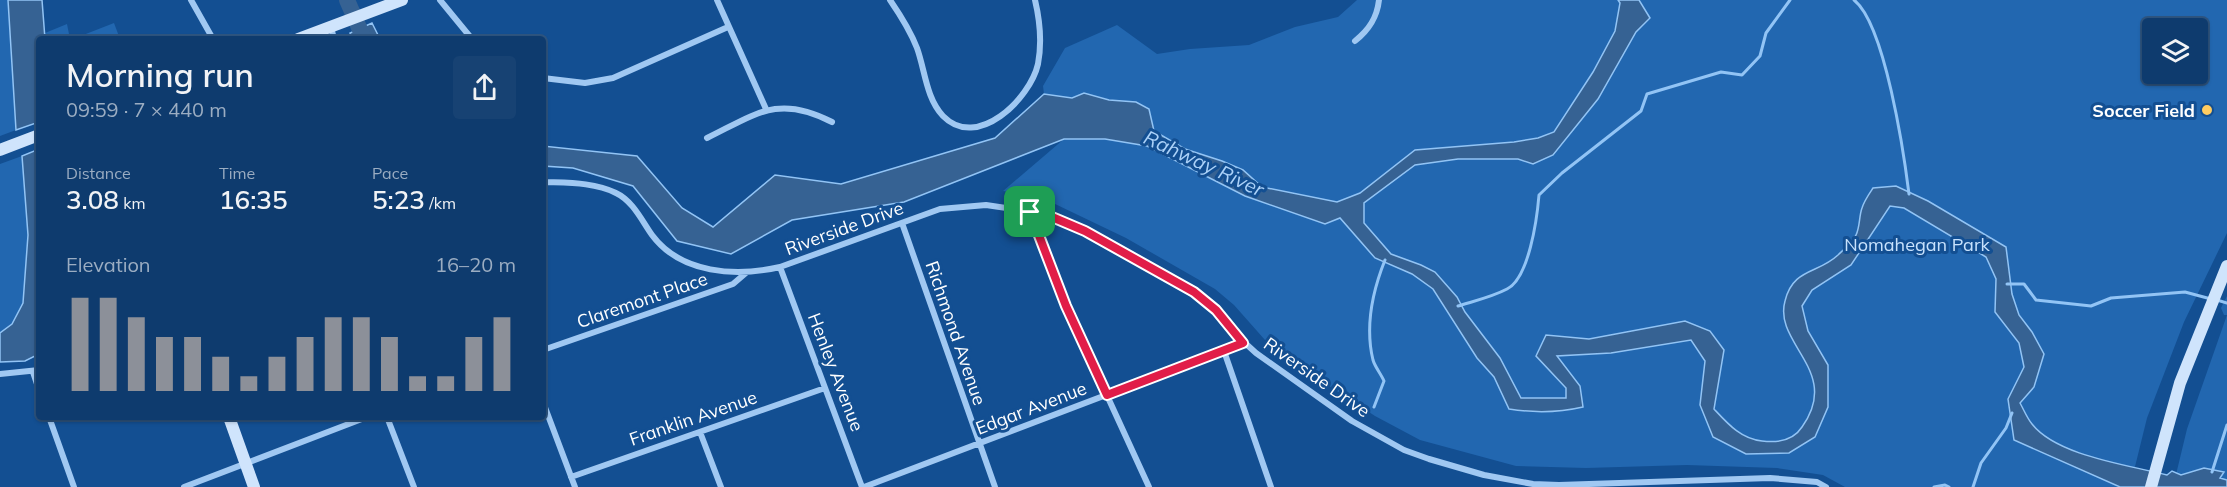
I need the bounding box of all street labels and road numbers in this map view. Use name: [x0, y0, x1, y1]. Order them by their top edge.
street label: Riverside Drive: [782, 196, 906, 260]
street label: Richmond Avenue: [921, 258, 991, 408]
street label: Claremont Place: [574, 267, 710, 333]
street label: Henley Avenue: [803, 310, 869, 434]
street label: Riverside Drive: [1259, 332, 1375, 422]
street label: Edgar Avenue: [972, 376, 1090, 440]
street label: Franklin Avenue: [626, 385, 760, 451]

